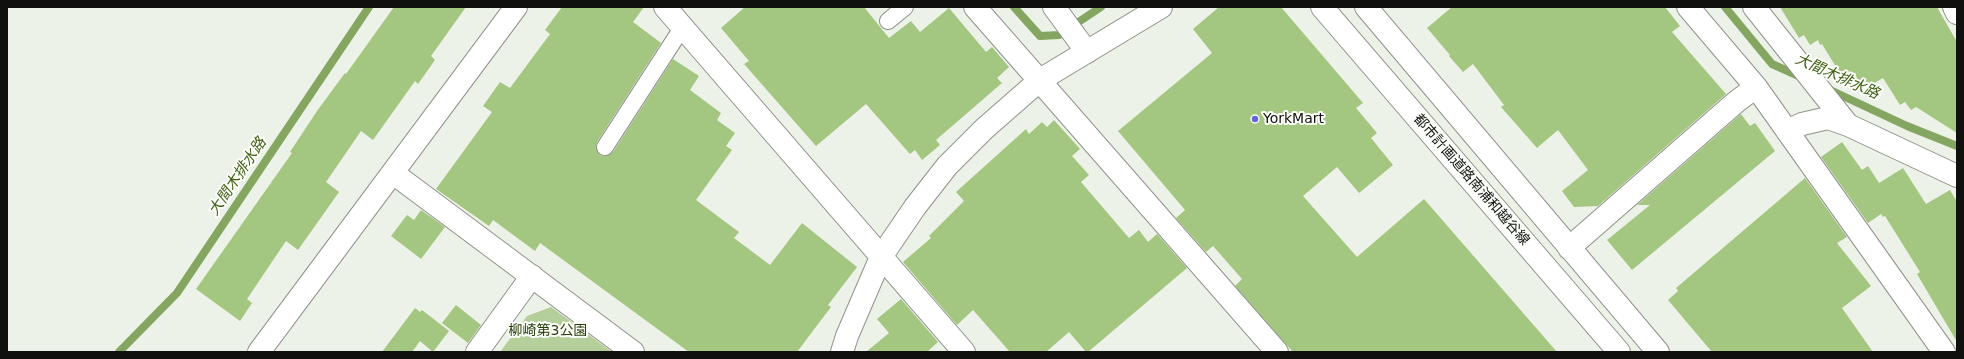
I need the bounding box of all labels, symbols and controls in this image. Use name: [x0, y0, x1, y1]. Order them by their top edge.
water label: 大間木排水路: [1792, 50, 1882, 104]
place label: YorkMart: [1263, 111, 1324, 127]
street label: 都市計画道路南浦和越谷線: [1410, 111, 1532, 249]
marker: YorkMart: [1250, 114, 1260, 124]
water label: 大間木排水路: [205, 135, 271, 219]
park label: 柳崎第3公園: [509, 323, 587, 339]

